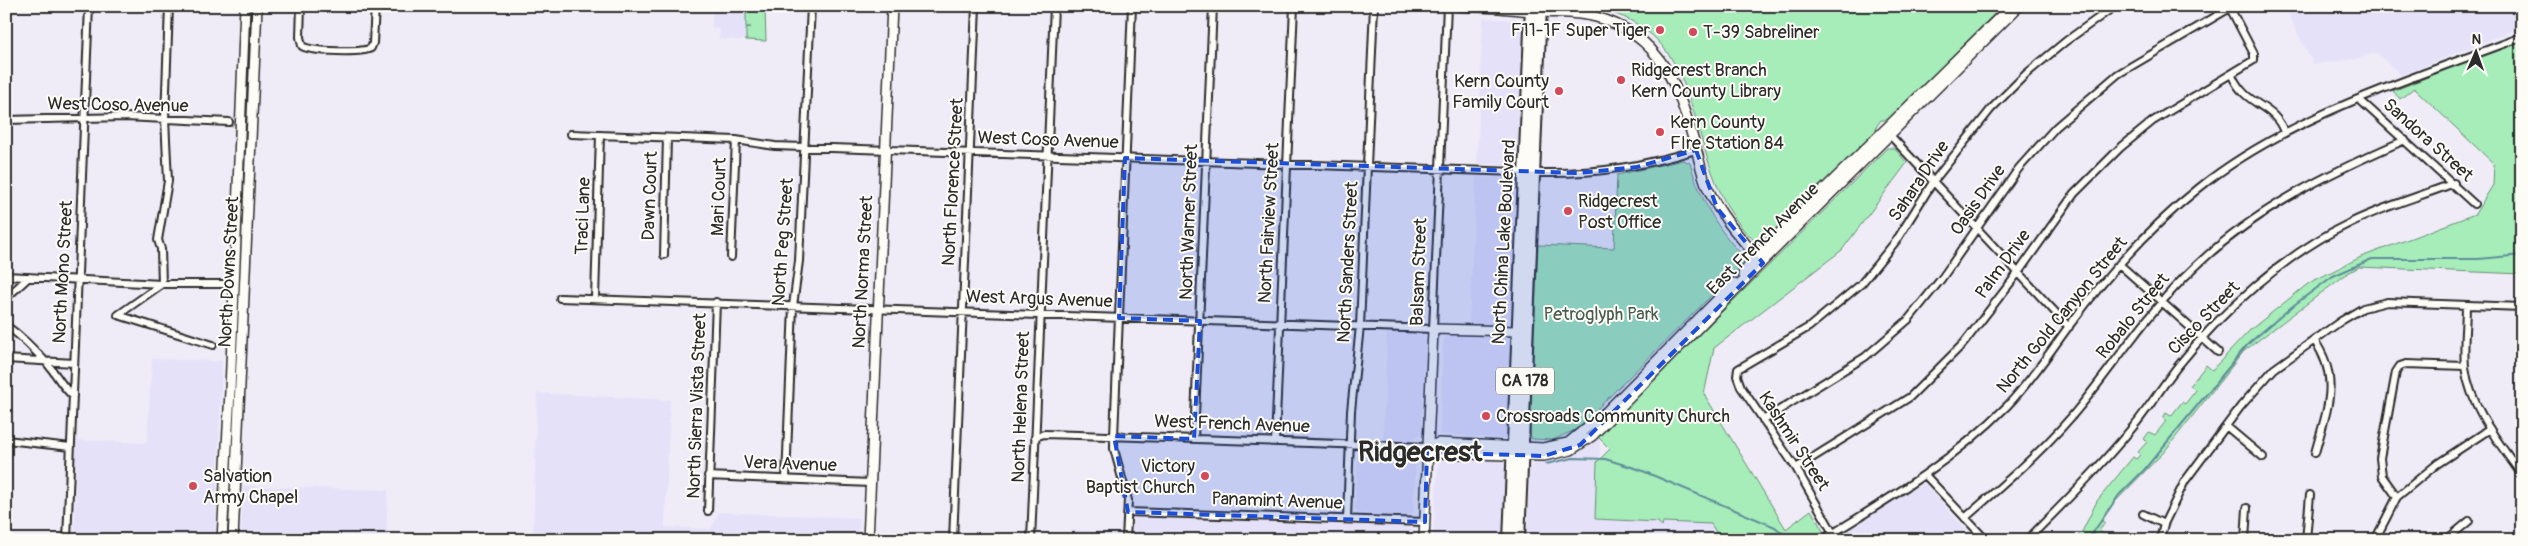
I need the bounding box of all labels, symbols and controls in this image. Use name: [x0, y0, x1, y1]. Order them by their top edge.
place label: F11-1F Super Tiger: [1511, 19, 1651, 42]
place label: T-39 Sabreliner: [1703, 21, 1820, 44]
marker: F11-1F Super Tiger: [1654, 24, 1666, 36]
marker: T-39 Sabreliner: [1687, 26, 1699, 38]
north arrow: [2450, 28, 2500, 78]
text: N: [2471, 31, 2481, 48]
place label: Ridgecrest Branch Kern County Library: [1631, 59, 1781, 103]
place label: Kern County Family Court: [1452, 70, 1550, 114]
marker: Ridgecrest Branch Kern County Library: [1615, 74, 1627, 86]
marker: Kern County Family Court: [1553, 85, 1565, 97]
street label: West Coso Avenue: [47, 92, 189, 118]
street label: Sandora Street: [2378, 93, 2479, 187]
street label: North Florence Street: [937, 97, 969, 267]
place label: Kern County FIre Station 84: [1670, 111, 1784, 155]
street label: West Coso Avenue: [977, 126, 1119, 154]
marker: Kern County FIre Station 84: [1654, 126, 1666, 138]
street label: Sahara Drive: [1884, 136, 1955, 226]
street label: North China Lake Boulevard: [1487, 139, 1521, 345]
street label: North Fairview Street: [1253, 141, 1285, 304]
street label: North Warner Street: [1175, 143, 1203, 300]
street label: Dawn Court: [637, 150, 663, 241]
street label: Mari Court: [706, 157, 732, 237]
street label: Oasis Drive: [1945, 160, 2011, 240]
street label: North Peg Street: [767, 176, 799, 307]
street label: Traci Lane: [570, 177, 596, 255]
street label: East French Avenue: [1702, 178, 1824, 300]
street label: North Sanders Street: [1332, 180, 1364, 343]
place label: Ridgecrest Post Office: [1578, 190, 1661, 234]
street label: North Norma Street: [848, 194, 879, 349]
street label: North Downs Street: [214, 195, 244, 348]
street label: North Mono Street: [48, 199, 78, 344]
marker: Ridgecrest Post Office: [1562, 205, 1574, 217]
street label: Balsam Street: [1406, 217, 1432, 326]
street label: Palm Drive: [1970, 225, 2036, 303]
street label: North Gold Canyon Street: [1992, 231, 2133, 398]
street label: Robalo Street: [2091, 268, 2175, 364]
street label: Cisco Street: [2163, 276, 2245, 360]
street label: West Argus Avenue: [965, 285, 1113, 313]
park label: Petroglyph Park: [1543, 303, 1659, 326]
street label: North Sierra Vista Street: [682, 312, 712, 499]
street label: North Helena Street: [1007, 330, 1035, 483]
road number: CA 178: [1496, 368, 1554, 394]
street label: Kashmir Street: [1753, 387, 1835, 496]
place label: Crossroads Community Church: [1496, 405, 1730, 428]
street label: West French Avenue: [1154, 410, 1310, 438]
marker: Crossroads Community Church: [1480, 410, 1492, 422]
district label: Ridgecrest: [1358, 435, 1483, 470]
street label: Vera Avenue: [743, 451, 837, 477]
place label: Victory Baptist Church: [1086, 455, 1195, 499]
place label: Salvation Army Chapel: [203, 465, 298, 509]
marker: Victory Baptist Church: [1199, 470, 1211, 482]
marker: Salvation Army Chapel: [187, 480, 199, 492]
street label: Panamint Avenue: [1211, 487, 1343, 515]

